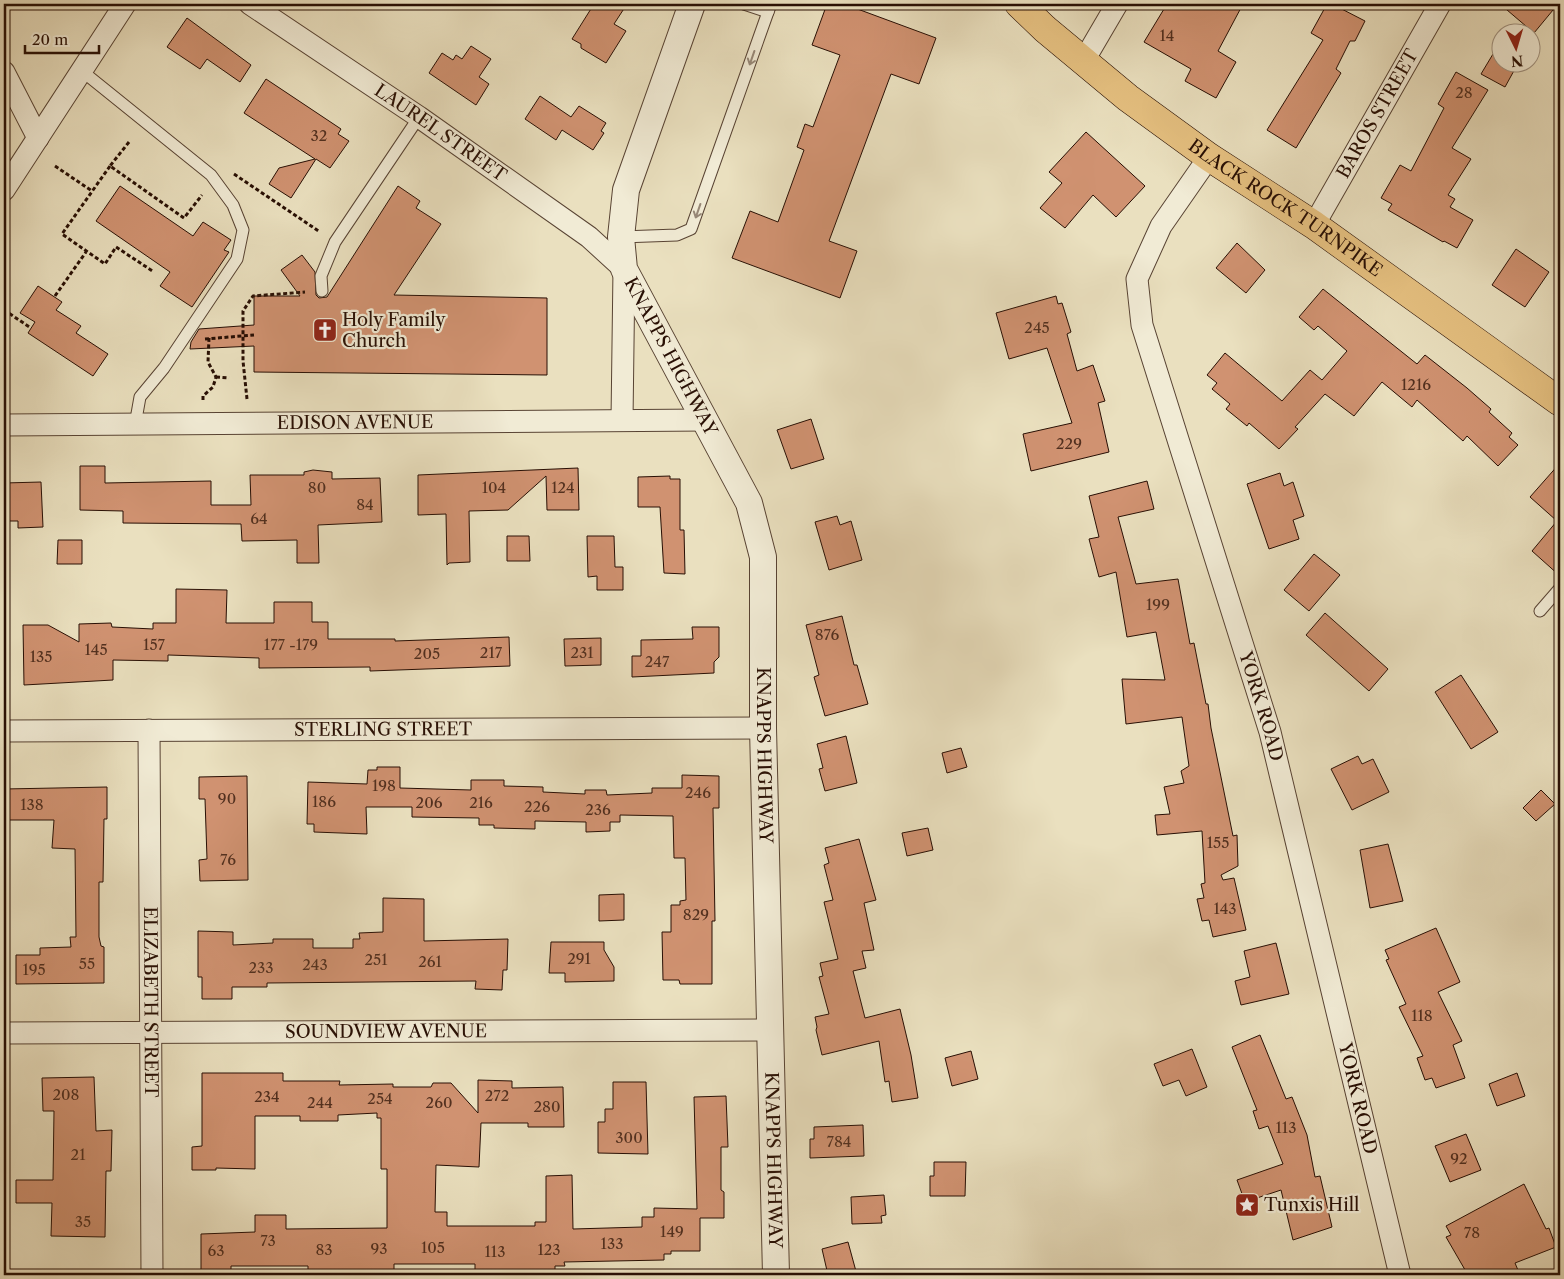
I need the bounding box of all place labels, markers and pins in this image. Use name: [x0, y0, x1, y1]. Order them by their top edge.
place label: Holy Family Church: [342, 309, 446, 352]
church icon: Holy Family Church: [312, 317, 338, 343]
place icon: Tunxis Hill: [1234, 1192, 1260, 1218]
place label: Tunxis Hill: [1264, 1194, 1359, 1216]

